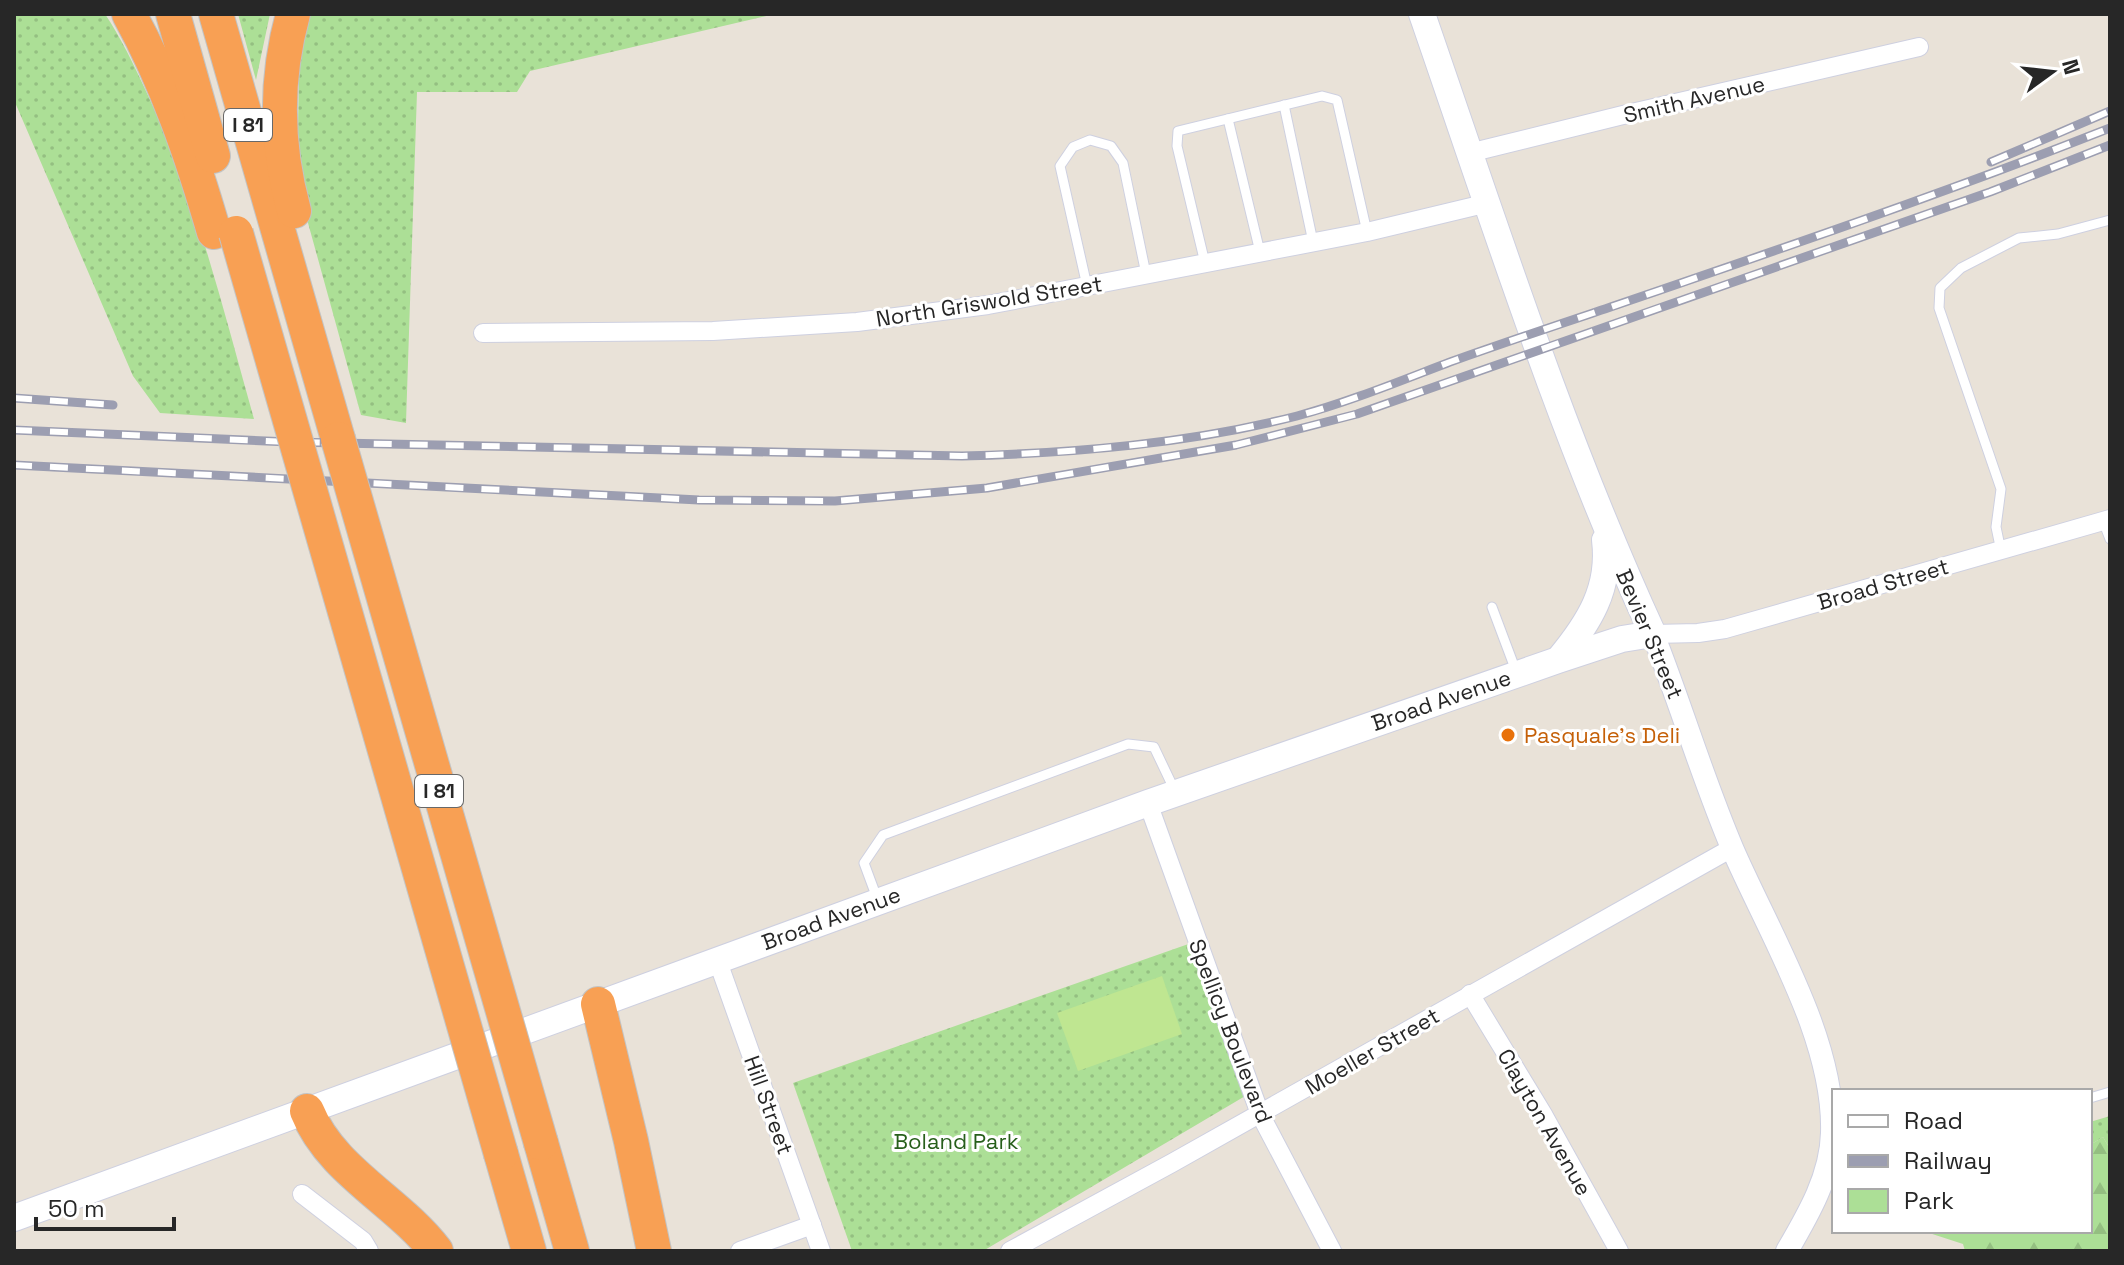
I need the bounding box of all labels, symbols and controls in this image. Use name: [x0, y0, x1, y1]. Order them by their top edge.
north arrow: [2012, 32, 2092, 112]
text: N: [2056, 56, 2087, 78]
street label: Smith Avenue: [1620, 69, 1768, 129]
road number: I 81: [224, 109, 272, 141]
street label: North Griswold Street: [874, 269, 1104, 333]
street label: Broad Street: [1814, 552, 1952, 616]
street label: Bevier Street: [1610, 565, 1690, 703]
street label: Broad Avenue: [1368, 663, 1514, 737]
place label: Pasquale's Deli: [1524, 721, 1680, 749]
marker: Pasquale's Deli: [1499, 726, 1517, 744]
road number: I 81: [415, 775, 463, 807]
street label: Broad Avenue: [758, 880, 904, 956]
street label: Spellicy Boulevard: [1183, 935, 1279, 1127]
street label: Moeller Street: [1300, 1001, 1444, 1101]
street label: Clayton Avenue: [1492, 1043, 1598, 1201]
street label: Hill Street: [738, 1052, 800, 1158]
legend: [1832, 1089, 2092, 1233]
text: Road: [1904, 1105, 1963, 1136]
park label: Boland Park: [893, 1127, 1019, 1155]
text: Railway: [1904, 1145, 1992, 1176]
scale bar: [36, 1181, 174, 1231]
text: Park: [1904, 1185, 1954, 1216]
text: 50 m: [48, 1193, 105, 1224]

